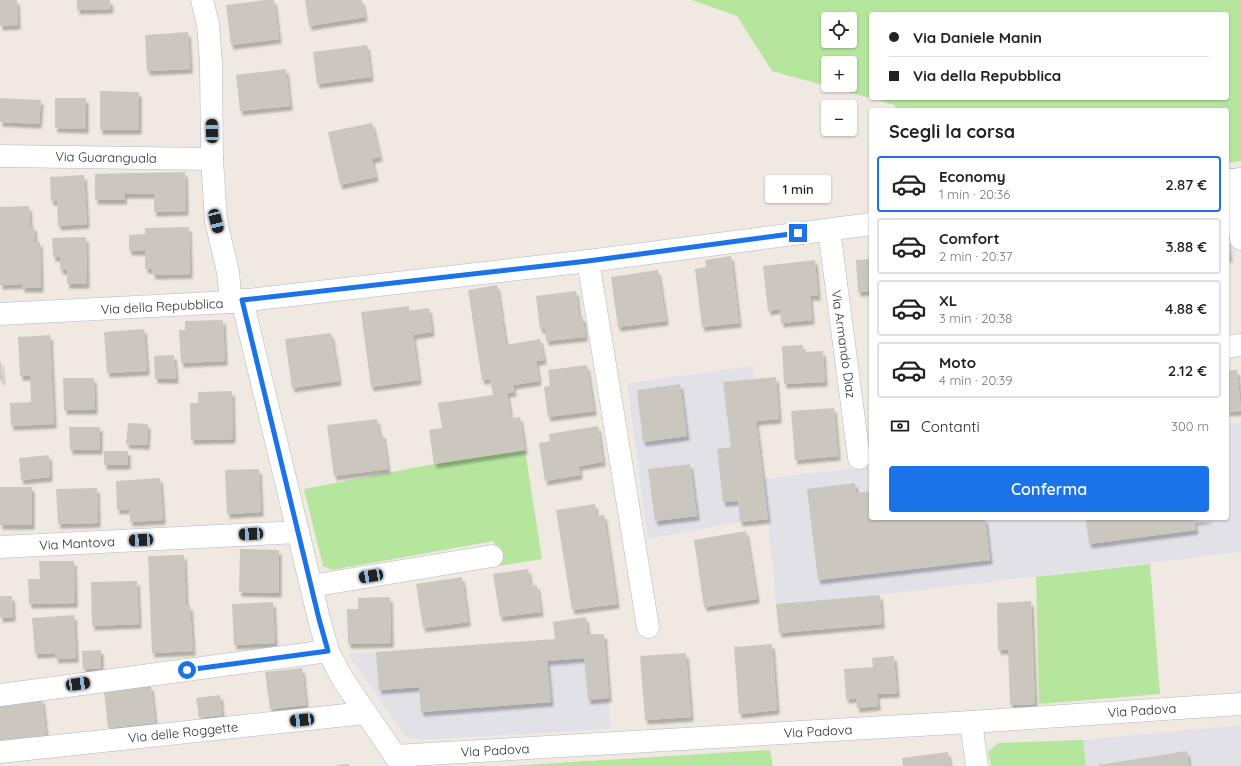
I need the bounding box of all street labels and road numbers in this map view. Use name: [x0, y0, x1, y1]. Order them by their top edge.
street label: Via Guaranguala: [55, 148, 157, 166]
street label: Via Armando Diaz: [828, 289, 860, 399]
street label: Via della Repubblica: [100, 295, 224, 317]
street label: Via Mantova: [39, 533, 115, 553]
street label: Via Padova: [1107, 700, 1177, 720]
street label: Via delle Roggette: [127, 718, 239, 746]
street label: Via Padova: [783, 721, 853, 741]
street label: Via Padova: [460, 740, 530, 760]

